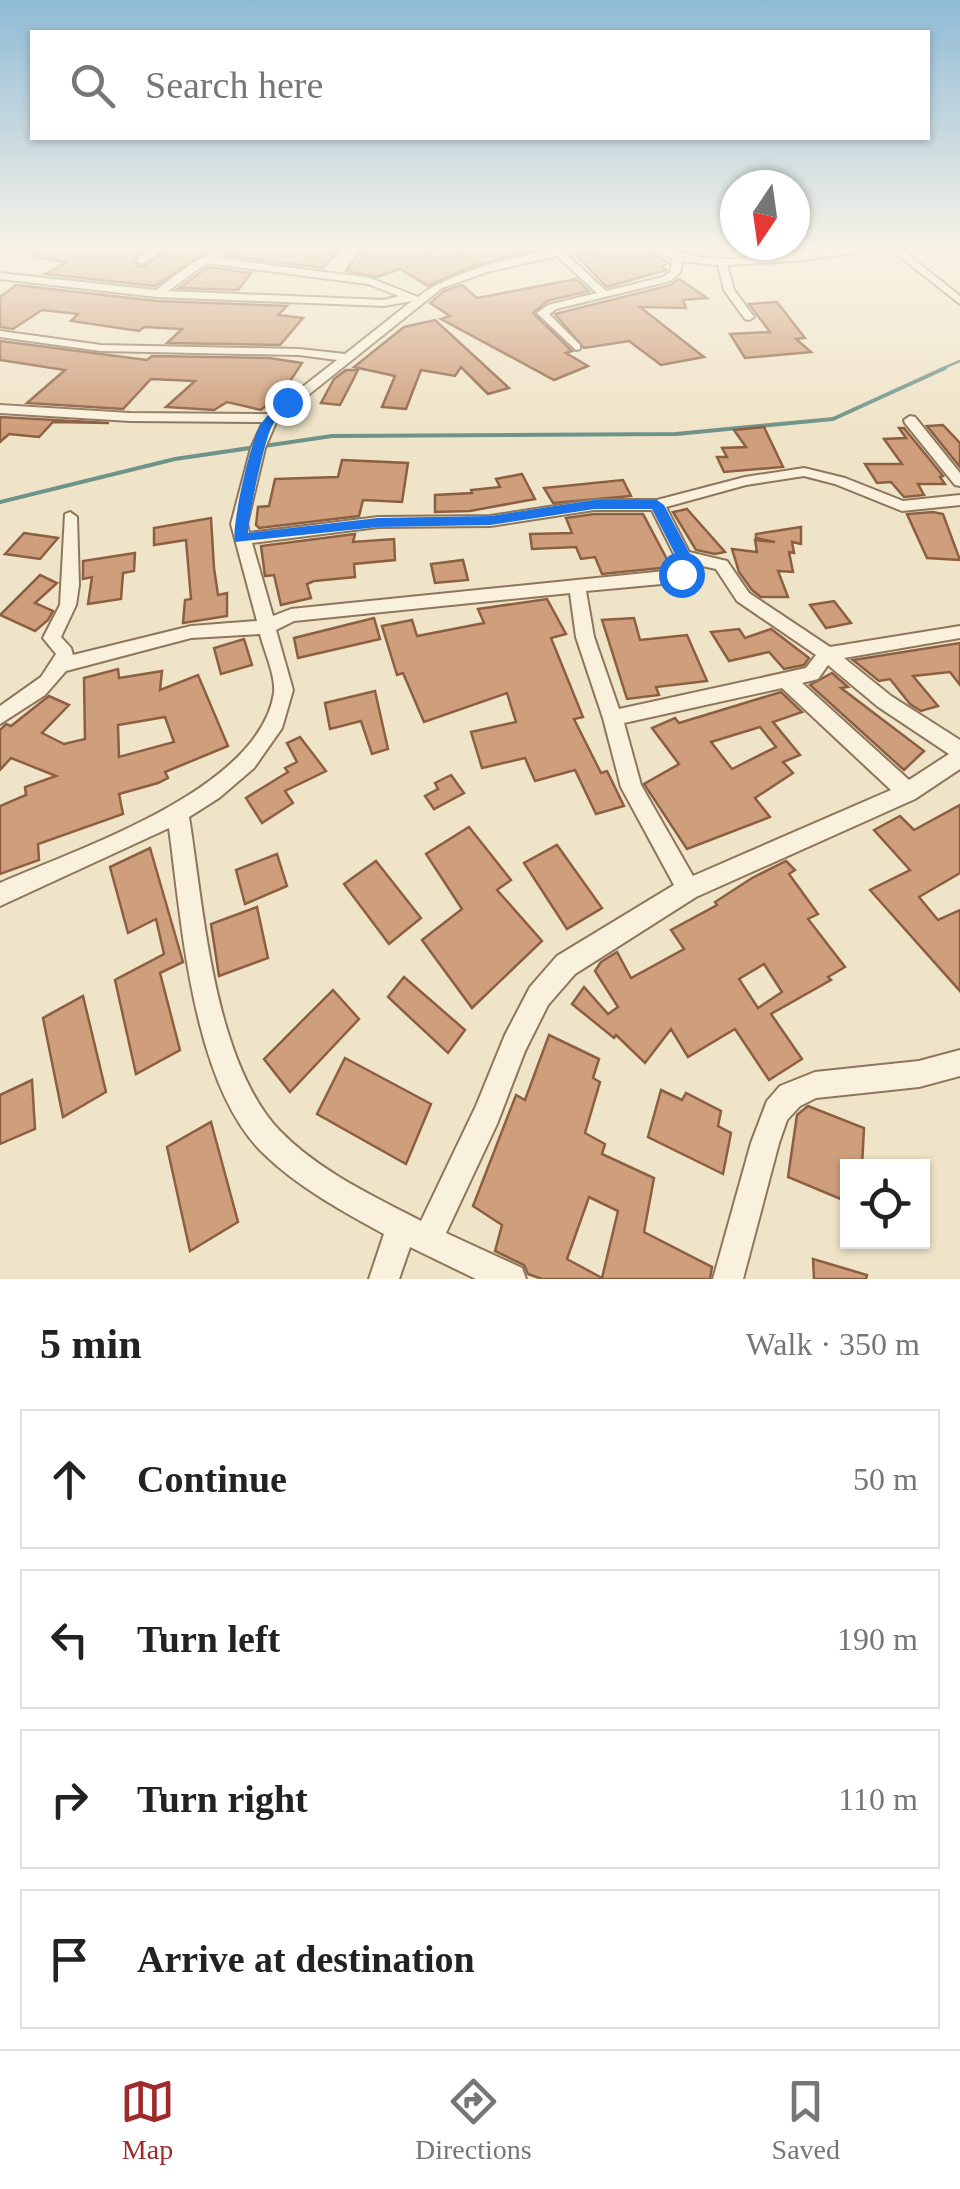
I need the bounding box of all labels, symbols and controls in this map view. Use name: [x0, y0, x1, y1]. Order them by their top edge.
search box: [30, 30, 930, 140]
icon: search: [65, 58, 120, 113]
text: Search here: [145, 64, 323, 106]
north arrow: [720, 170, 810, 260]
route end: [265, 380, 311, 426]
route start: [659, 552, 705, 598]
map controls: [840, 1159, 930, 1249]
button: locate: [840, 1159, 930, 1249]
text: 5 min: [40, 1321, 142, 1367]
text: Walk · 350 m: [746, 1326, 920, 1362]
icon: ahead: [42, 1452, 97, 1507]
text: Continue: [137, 1458, 287, 1500]
text: 50 m: [853, 1461, 918, 1497]
icon: left: [42, 1612, 97, 1667]
text: Turn left: [137, 1618, 280, 1660]
text: 190 m: [837, 1621, 918, 1657]
icon: right: [42, 1772, 97, 1827]
text: Turn right: [137, 1778, 308, 1820]
text: 110 m: [838, 1781, 918, 1817]
icon: arrive: [42, 1932, 97, 1987]
text: Arrive at destination: [137, 1938, 475, 1980]
tab: Map: [120, 2074, 175, 2166]
tab: Directions: [415, 2074, 532, 2166]
tab: Saved: [772, 2074, 840, 2166]

